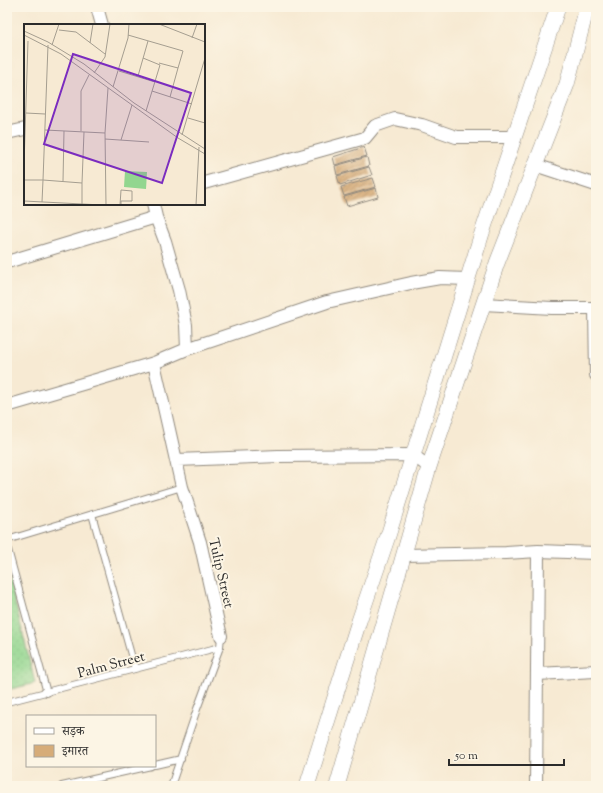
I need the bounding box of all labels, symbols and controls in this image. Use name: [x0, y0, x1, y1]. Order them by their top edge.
inset map: [24, 24, 205, 205]
street label: Tulip Street: [202, 536, 238, 611]
street label: Palm Street: [76, 647, 148, 684]
legend: [26, 715, 156, 767]
text: सड़क: [61, 723, 86, 741]
scale bar: [449, 741, 564, 767]
text: इमारत: [61, 743, 89, 761]
text: 50 m: [454, 747, 478, 765]

